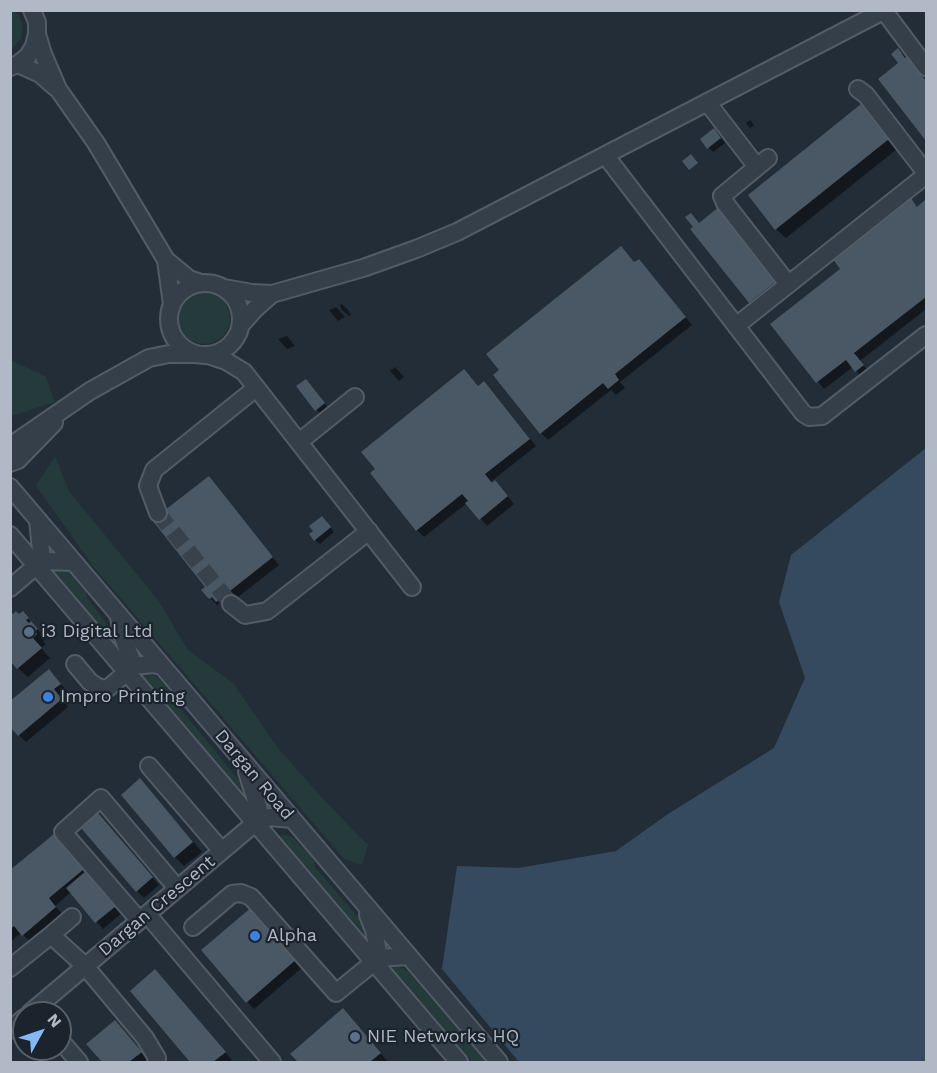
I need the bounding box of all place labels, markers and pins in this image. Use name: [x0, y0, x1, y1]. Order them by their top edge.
place label: i3 Digital Ltd: [41, 621, 153, 643]
marker: i3 Digital Ltd: [22, 625, 36, 639]
place label: Impro Printing: [60, 686, 185, 708]
marker: Impro Printing: [41, 690, 55, 704]
place label: Alpha: [267, 925, 317, 947]
marker: Alpha: [248, 929, 262, 943]
place label: NIE Networks HQ: [367, 1026, 519, 1048]
marker: NIE Networks HQ: [348, 1030, 362, 1044]

